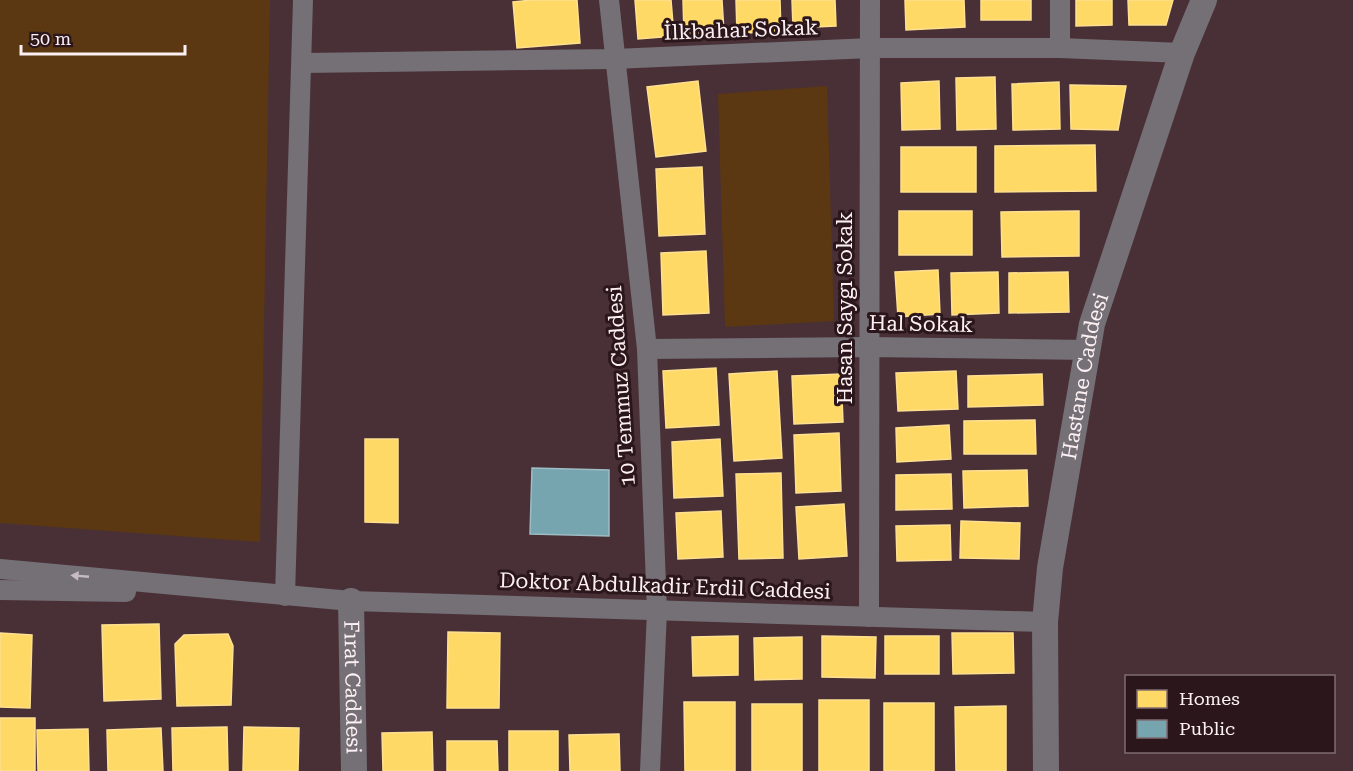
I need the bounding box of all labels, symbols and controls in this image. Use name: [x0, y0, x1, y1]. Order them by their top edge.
street label: İlkbahar Sokak: [663, 15, 819, 45]
scale bar: [21, 18, 184, 56]
text: 50 m: [30, 28, 71, 49]
street label: Hasan Saygı Sokak: [833, 212, 857, 404]
street label: 10 Temmuz Caddesi: [602, 285, 640, 487]
street label: Hastane Caddesi: [1057, 290, 1114, 462]
street label: Hal Sokak: [869, 311, 973, 337]
street label: Doktor Abdulkadir Erdil Caddesi: [499, 568, 831, 604]
one-way arrow: [70, 571, 89, 581]
street label: Fırat Caddesi: [339, 620, 366, 754]
legend: [1125, 675, 1335, 753]
text: Homes: [1179, 688, 1240, 709]
text: Public: [1179, 718, 1235, 739]

